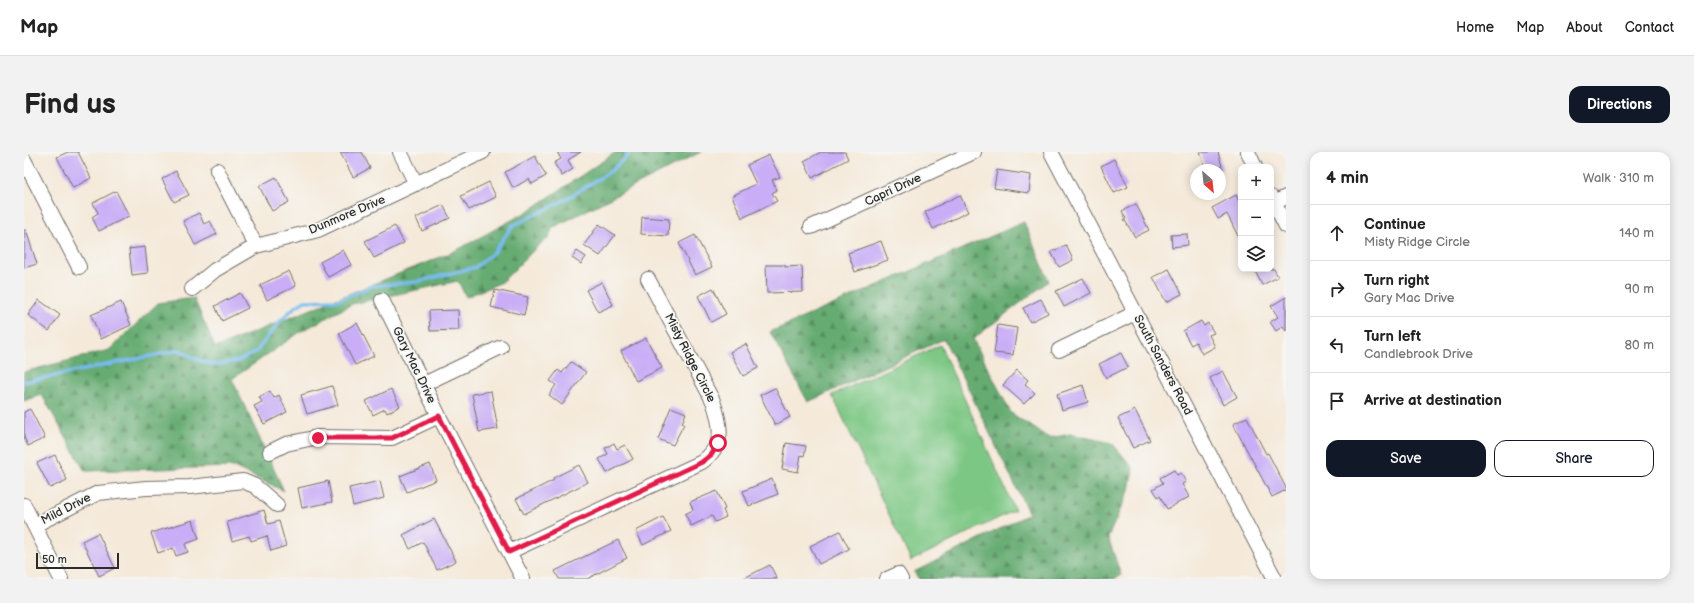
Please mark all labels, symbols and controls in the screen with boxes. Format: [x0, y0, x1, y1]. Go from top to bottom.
text: Map [20, 16, 58, 39]
text: Home [1456, 19, 1494, 36]
text: Map [1516, 19, 1544, 36]
text: About [1566, 19, 1603, 36]
text: Contact [1625, 19, 1674, 36]
button: Directions [1569, 86, 1670, 123]
text: Find us [24, 88, 116, 121]
north arrow [1190, 164, 1226, 200]
map controls [1238, 164, 1274, 272]
button: + [1238, 164, 1274, 200]
text: 4 min [1326, 168, 1369, 188]
street label: Capri Drive [862, 170, 924, 210]
text: Walk · 310 m [1583, 170, 1654, 186]
street label: Dunmore Drive [307, 192, 387, 238]
button: − [1238, 200, 1274, 236]
text: Continue [1364, 215, 1426, 234]
icon: ahead [1326, 222, 1348, 244]
text: 140 m [1619, 225, 1654, 241]
text: Misty Ridge Circle [1364, 234, 1470, 250]
button: layers [1238, 236, 1274, 272]
text: Turn right [1364, 271, 1429, 290]
icon: right [1326, 278, 1348, 300]
text: 90 m [1625, 281, 1654, 297]
text: Gary Mac Drive [1364, 290, 1455, 306]
street label: Misty Ridge Circle [661, 311, 719, 405]
street label: South Sanders Road [1130, 312, 1196, 418]
street label: Gary Mac Drive [389, 324, 439, 406]
text: Turn left [1364, 327, 1421, 346]
icon: left [1326, 334, 1348, 356]
text: 80 m [1625, 337, 1654, 353]
text: Candlebrook Drive [1364, 346, 1473, 362]
icon: arrive [1326, 390, 1348, 412]
text: Arrive at destination [1364, 391, 1502, 410]
route end [309, 429, 327, 447]
route start [709, 434, 727, 452]
button: Save [1326, 440, 1486, 477]
button: Share [1494, 440, 1654, 477]
street label: Mild Drive [38, 490, 94, 528]
scale bar [36, 551, 119, 570]
text: 50 m [42, 553, 67, 566]

